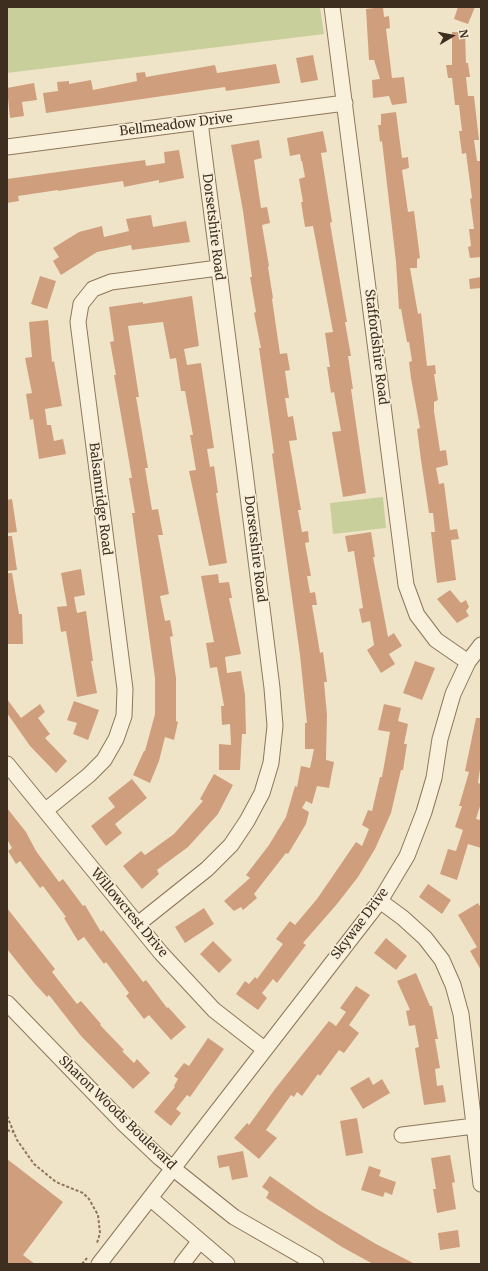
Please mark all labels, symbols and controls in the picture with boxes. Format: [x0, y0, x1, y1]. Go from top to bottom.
north arrow [432, 16, 472, 56]
text: N [456, 28, 471, 39]
street label: Bellmeadow Drive [119, 110, 233, 140]
street label: Dorsetshire Road [199, 173, 227, 281]
street label: Staffordshire Road [361, 288, 391, 406]
street label: Balsamridge Road [85, 442, 115, 556]
street label: Dorsetshire Road [241, 495, 269, 603]
street label: Willowcrest Drive [87, 866, 171, 960]
street label: Skywae Drive [328, 885, 392, 963]
street label: Sharon Woods Boulevard [55, 1053, 179, 1173]

